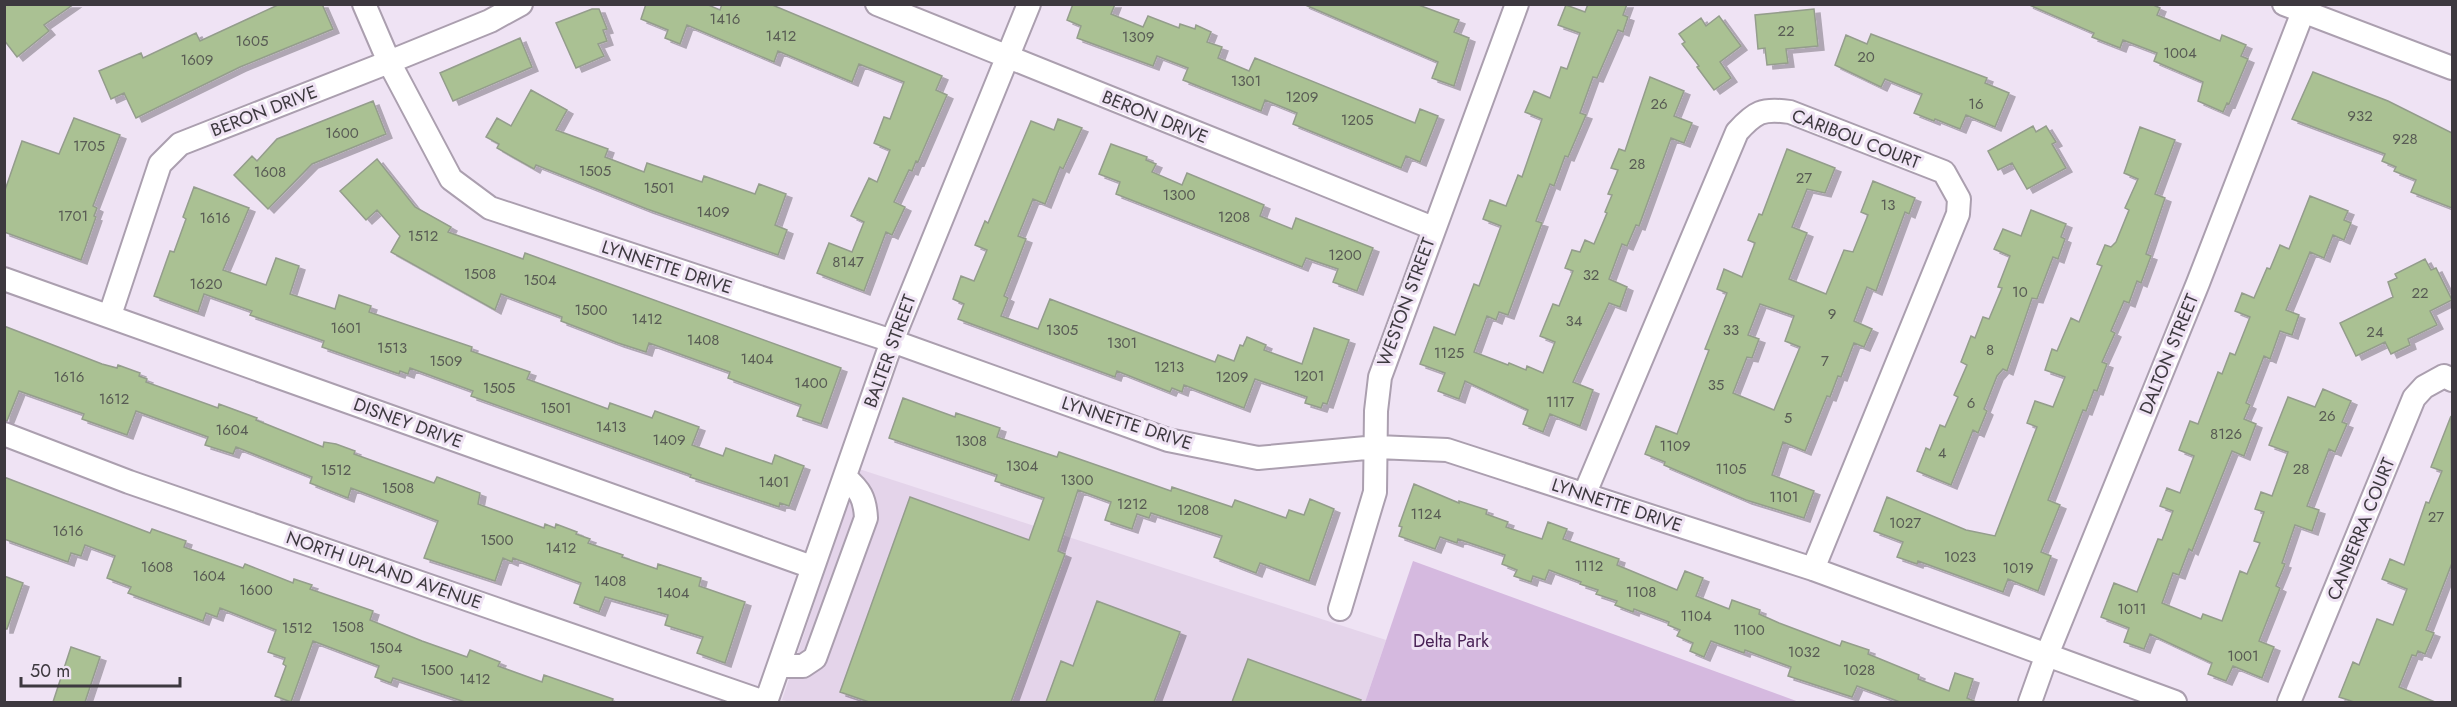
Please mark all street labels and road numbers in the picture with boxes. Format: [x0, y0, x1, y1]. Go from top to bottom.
street label: BERON DRIVE [207, 79, 321, 143]
street label: BERON DRIVE [1098, 84, 1212, 150]
street label: CARIBOU COURT [1788, 103, 1925, 176]
street label: WESTON STREET [1371, 233, 1442, 370]
street label: LYNNETTE DRIVE [598, 234, 736, 300]
street label: DALTON STREET [2133, 289, 2205, 418]
street label: BALTER STREET [857, 290, 923, 411]
street label: LYNNETTE DRIVE [1058, 390, 1196, 456]
street label: DISNEY DRIVE [350, 391, 466, 455]
street label: CANBERRA COURT [2321, 453, 2402, 604]
street label: LYNNETTE DRIVE [1548, 472, 1686, 538]
street label: NORTH UPLAND AVENUE [283, 524, 485, 616]

